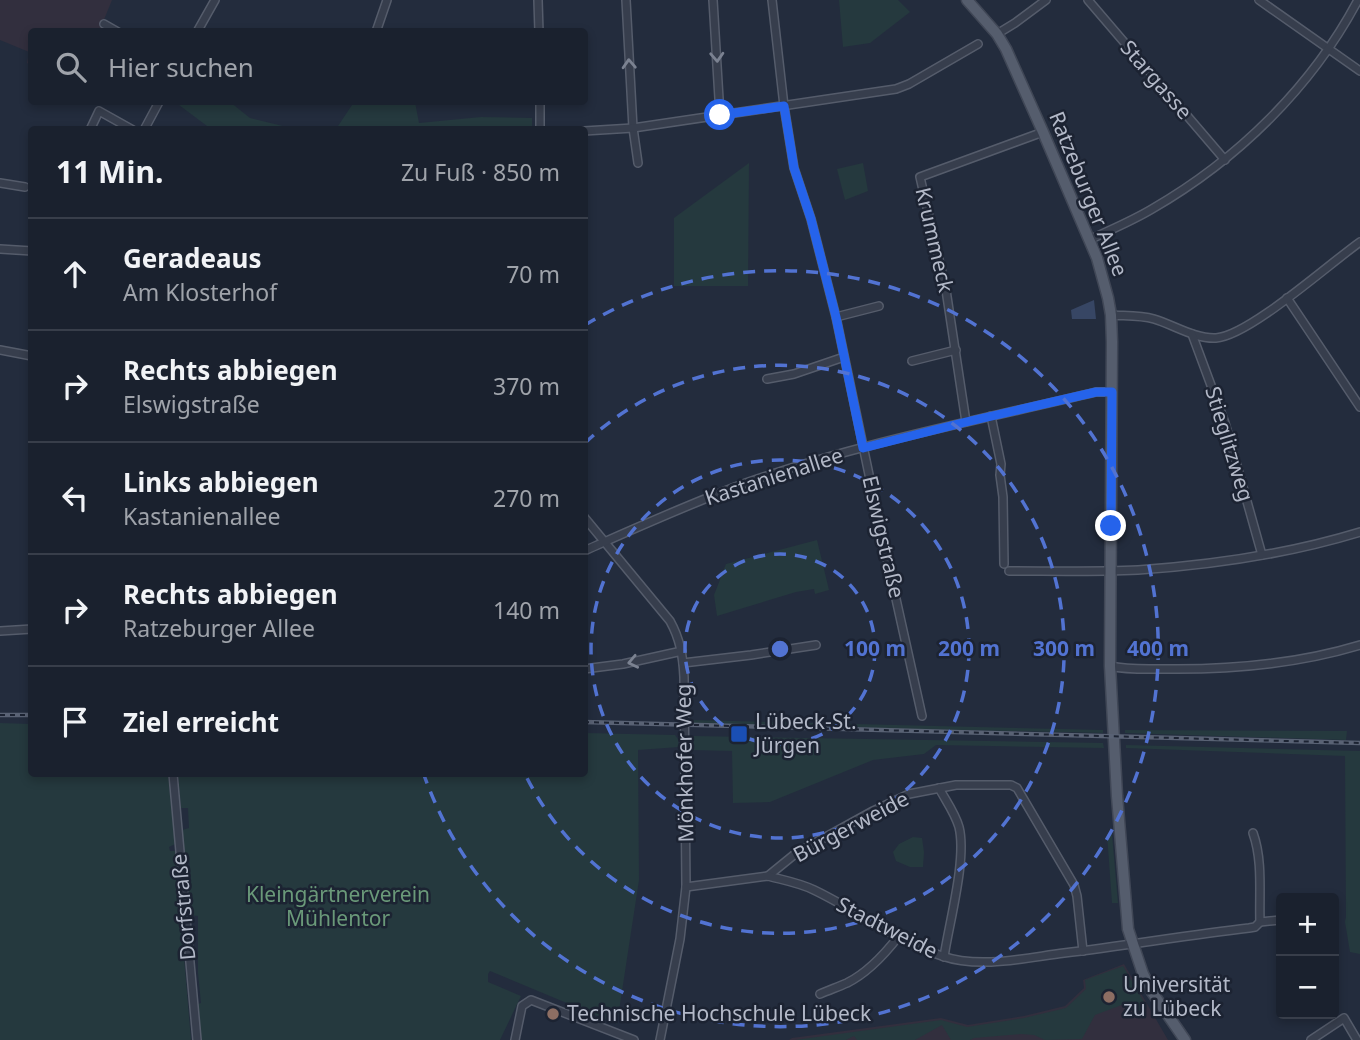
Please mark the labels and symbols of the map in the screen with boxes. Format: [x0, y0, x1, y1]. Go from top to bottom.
street label: Stargasse [1115, 34, 1199, 125]
one-way arrow [709, 52, 724, 63]
one-way arrow [622, 58, 637, 69]
route start [704, 99, 735, 130]
street label: Ratzeburger Allee [1043, 107, 1135, 280]
street label: Krummeck [909, 184, 961, 296]
street label: Stieglitzweg [1199, 383, 1261, 505]
street label: Kastanienallee [701, 441, 846, 512]
street label: Elswigstraße [856, 473, 912, 601]
route end [1095, 510, 1126, 541]
text: 100 m [844, 634, 906, 662]
text: 200 m [938, 634, 1000, 662]
text: 300 m [1033, 634, 1095, 662]
text: 400 m [1127, 634, 1189, 662]
centre of rings [768, 637, 792, 661]
one-way arrow [627, 653, 639, 668]
street label: Mönkhofer Weg [669, 683, 699, 843]
place label: Lübeck-St. Jürgen [753, 707, 857, 759]
marker: Lübeck-St. Jürgen [729, 724, 749, 744]
street label: Bürgerweide [788, 784, 913, 868]
street label: Dorfstraße [164, 853, 202, 961]
park label: Kleingärtnerverein Mühlentor [246, 880, 430, 932]
street label: Stadtweide [832, 890, 943, 965]
place label: Universität zu Lübeck [1123, 970, 1231, 1022]
marker: Universität zu Lübeck [1101, 989, 1117, 1005]
place label: Technische Hochschule Lübeck [567, 999, 872, 1027]
marker: Technische Hochschule Lübeck [545, 1006, 561, 1022]

